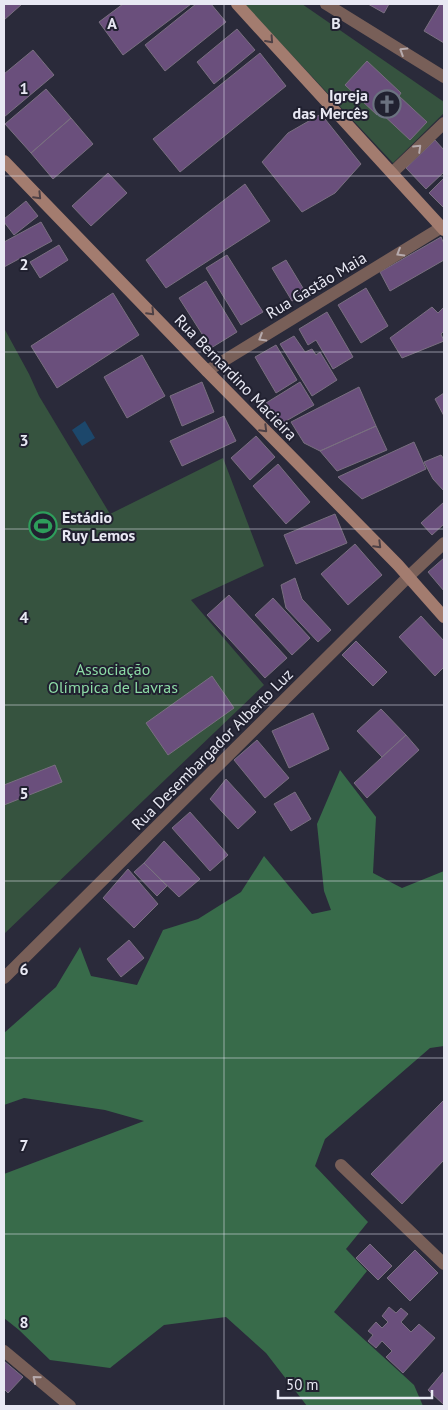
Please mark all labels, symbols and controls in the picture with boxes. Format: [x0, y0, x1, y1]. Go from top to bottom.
text: A [107, 13, 117, 33]
text: B [331, 13, 341, 33]
one-way arrow [264, 34, 273, 43]
one-way arrow [399, 48, 408, 58]
text: 1 [19, 78, 29, 98]
place label: Igreja das Mercês [293, 85, 368, 123]
church icon: Igreja das Mercês [372, 89, 402, 119]
one-way arrow [413, 145, 422, 154]
one-way arrow [32, 190, 41, 199]
one-way arrow [397, 246, 406, 256]
street label: Rua Gastão Maia [262, 247, 370, 323]
text: 2 [19, 254, 29, 274]
one-way arrow [145, 307, 154, 316]
street label: Rua Bernardino Macieira [171, 310, 301, 444]
one-way arrow [258, 331, 267, 341]
one-way arrow [258, 423, 267, 432]
text: 3 [19, 430, 29, 450]
place label: Estádio Ruy Lemos [62, 507, 136, 545]
sports icon: Estádio Ruy Lemos [28, 511, 58, 541]
one-way arrow [372, 539, 381, 548]
text: 4 [19, 607, 29, 627]
park label: Associação Olímpica de Lavras [48, 659, 178, 697]
street label: Rua Desembargador Alberto Luz [127, 664, 297, 834]
text: 5 [19, 783, 29, 803]
text: 6 [19, 959, 29, 979]
text: 7 [19, 1135, 29, 1155]
text: 8 [19, 1312, 29, 1332]
scale bar [278, 1368, 432, 1400]
text: 50 m [286, 1375, 319, 1394]
one-way arrow [33, 1376, 42, 1385]

